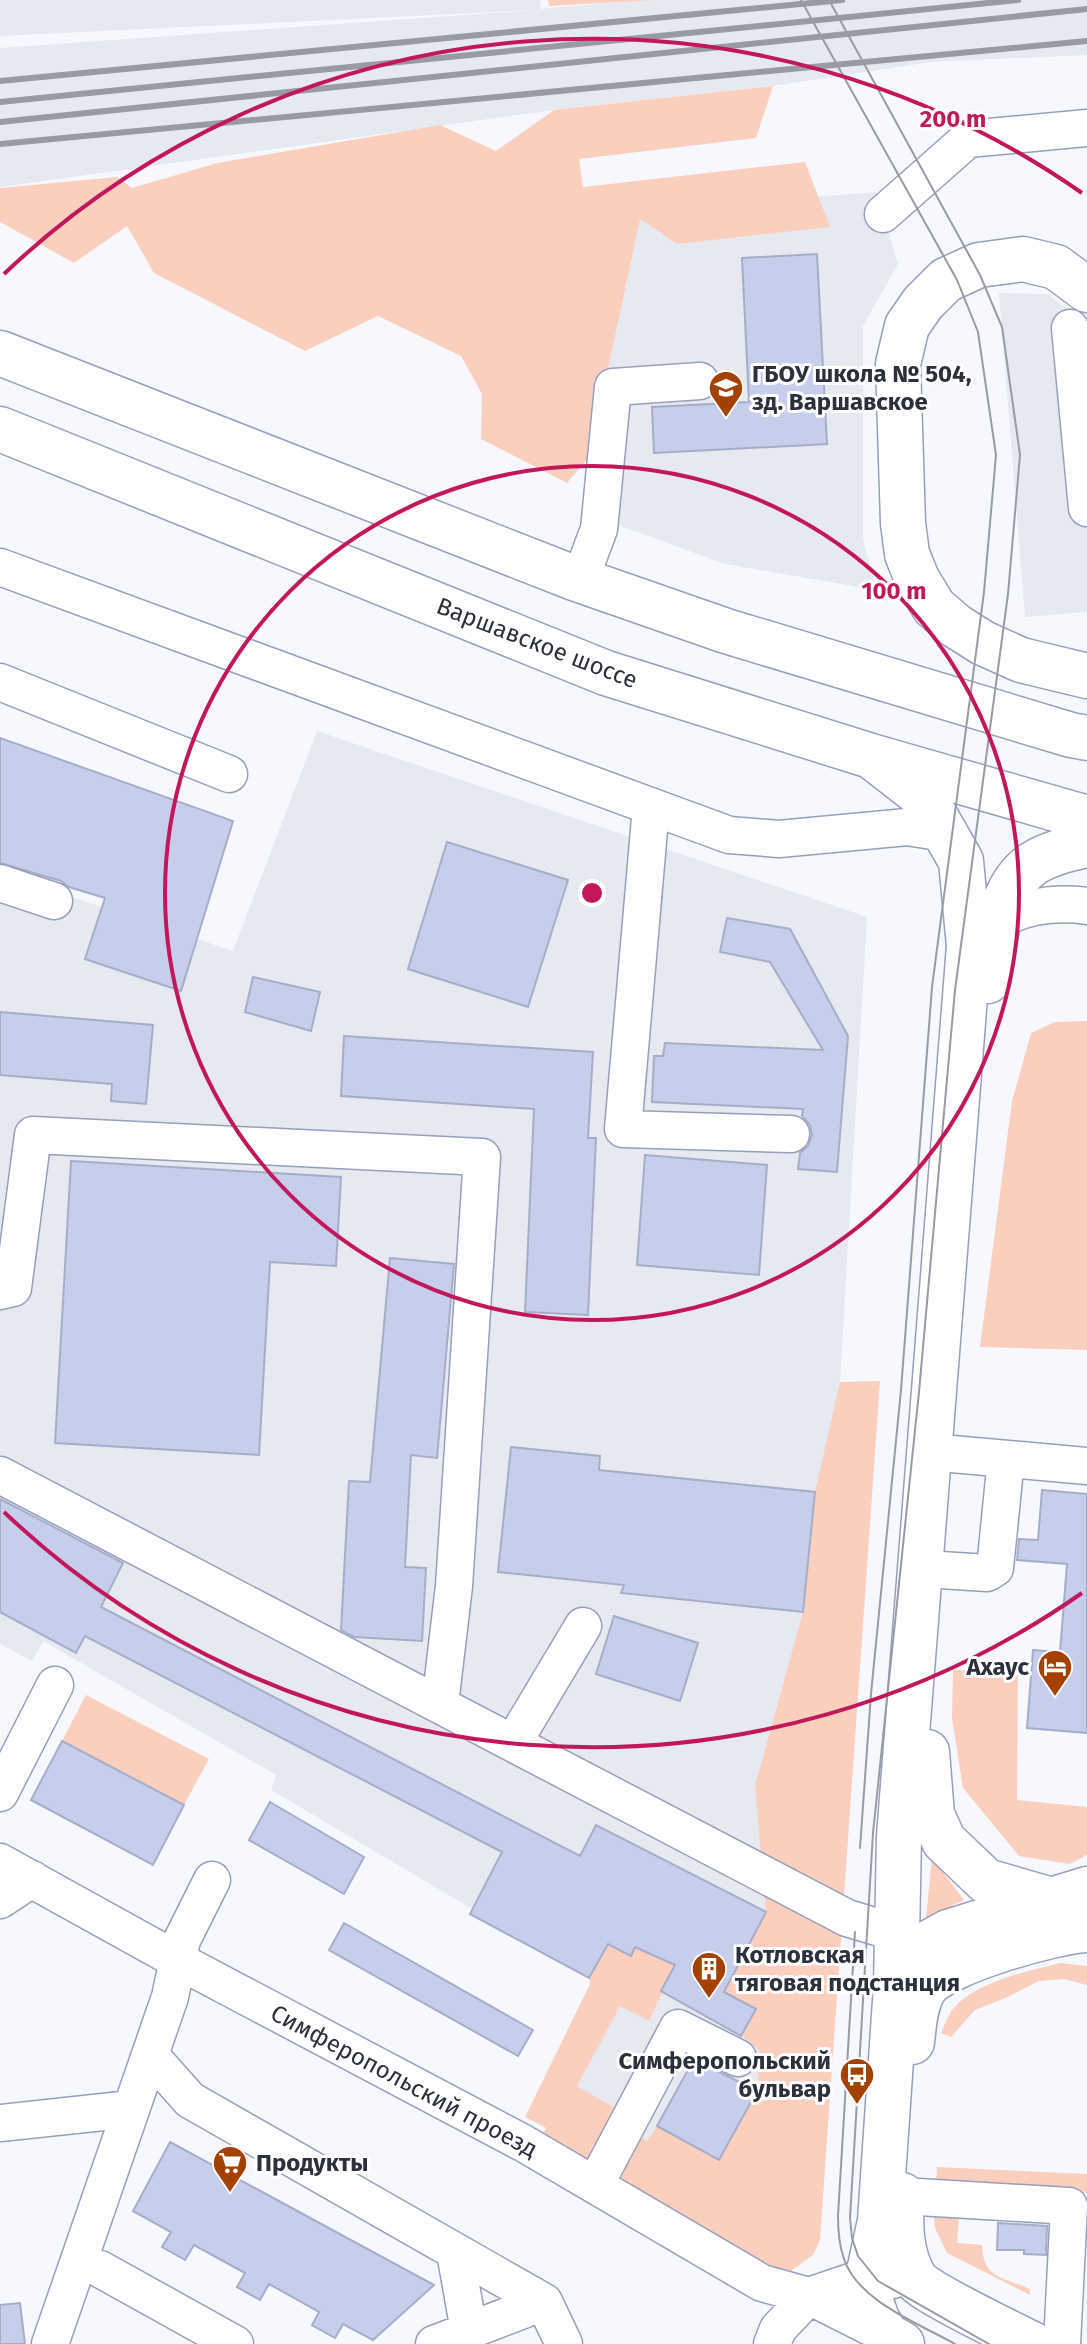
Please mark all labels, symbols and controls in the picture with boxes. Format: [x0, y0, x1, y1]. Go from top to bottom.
text: 200 m [920, 105, 986, 133]
place label: ГБОУ школа № 504, зд. Варшавское [752, 360, 972, 416]
school or university icon: ГБОУ школа № 504, зд. Варшавское [707, 369, 745, 419]
text: 100 m [861, 577, 927, 605]
street label: Варшавское шоссе [433, 592, 641, 694]
centre of rings [578, 879, 606, 907]
hotel icon: Ахаус [1036, 1648, 1074, 1698]
place label: Ахаус [965, 1653, 1029, 1681]
place label: Котловская тяговая подстанция [735, 1941, 960, 1997]
building icon: Котловская тяговая подстанция [690, 1950, 728, 2000]
street label: Симферопольский проезд [266, 1999, 542, 2163]
place label: Симферопольский бульвар [618, 2047, 831, 2103]
bus stop icon: Симферопольский бульвар [838, 2056, 876, 2106]
supermarket icon: Продукты [211, 2144, 249, 2194]
place label: Продукты [256, 2149, 369, 2177]

